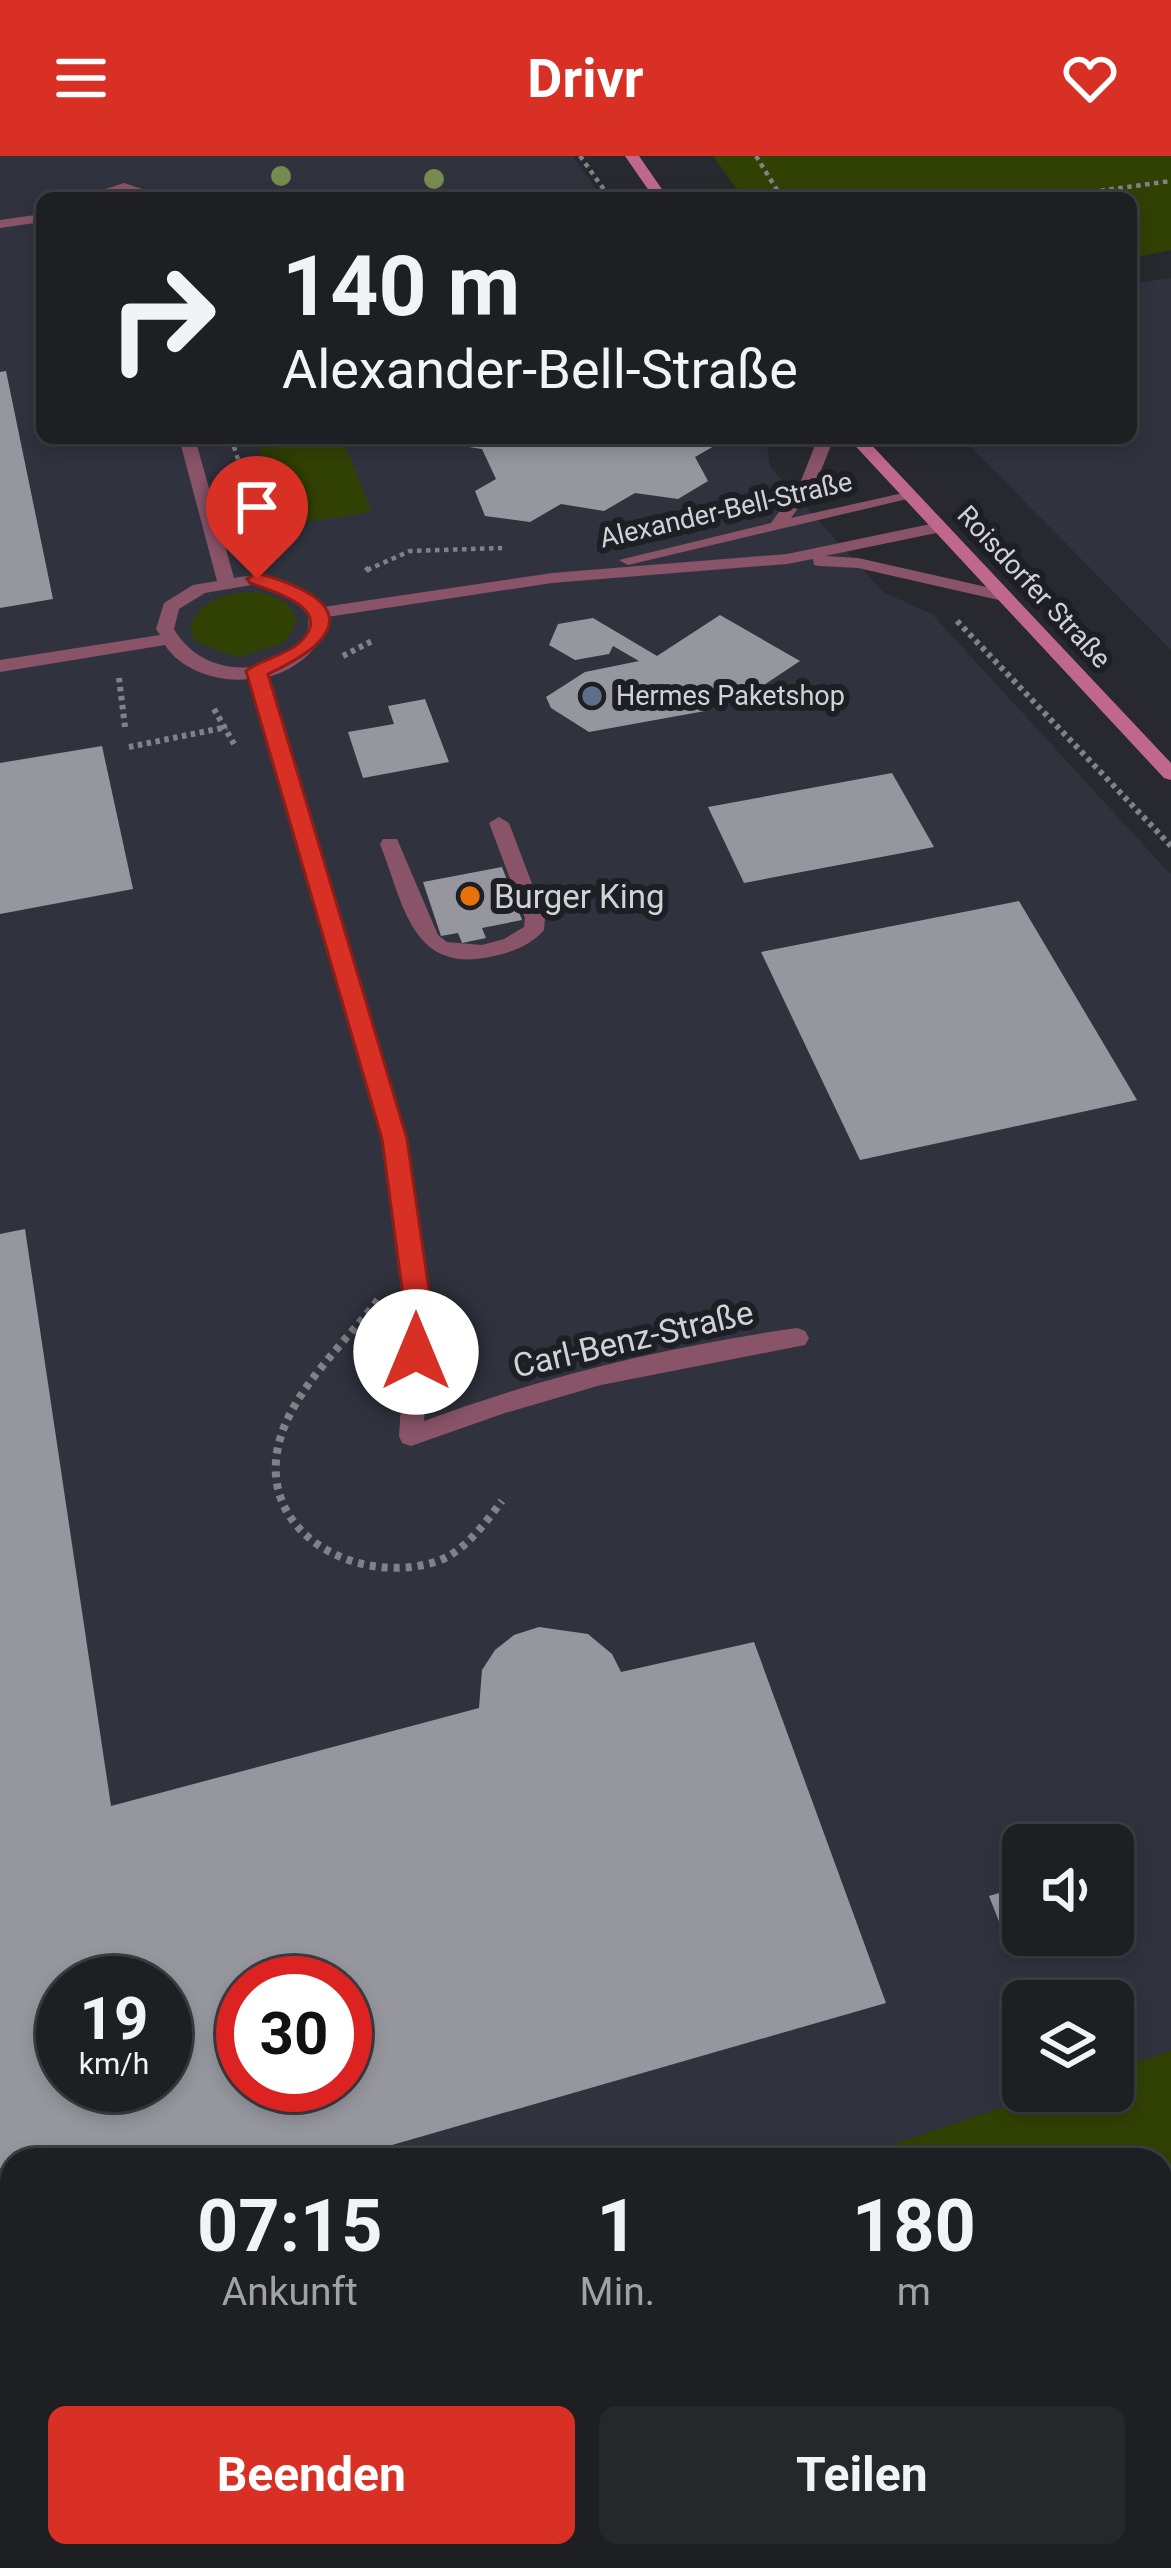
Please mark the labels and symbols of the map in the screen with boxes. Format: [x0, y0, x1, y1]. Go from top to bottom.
pin [206, 456, 308, 579]
street label: Alexander-Bell-Straße [597, 465, 855, 555]
street label: Roisdorfer Straße [951, 499, 1117, 675]
place label: Hermes Paketshop [616, 680, 845, 712]
marker: Hermes Paketshop [579, 683, 605, 709]
place label: Burger King [494, 877, 665, 916]
marker: Burger King [457, 883, 483, 909]
position arrow [353, 1289, 479, 1415]
street label: Carl-Benz-Straße [509, 1292, 757, 1386]
speed limit sign: 30 [216, 1956, 372, 2112]

